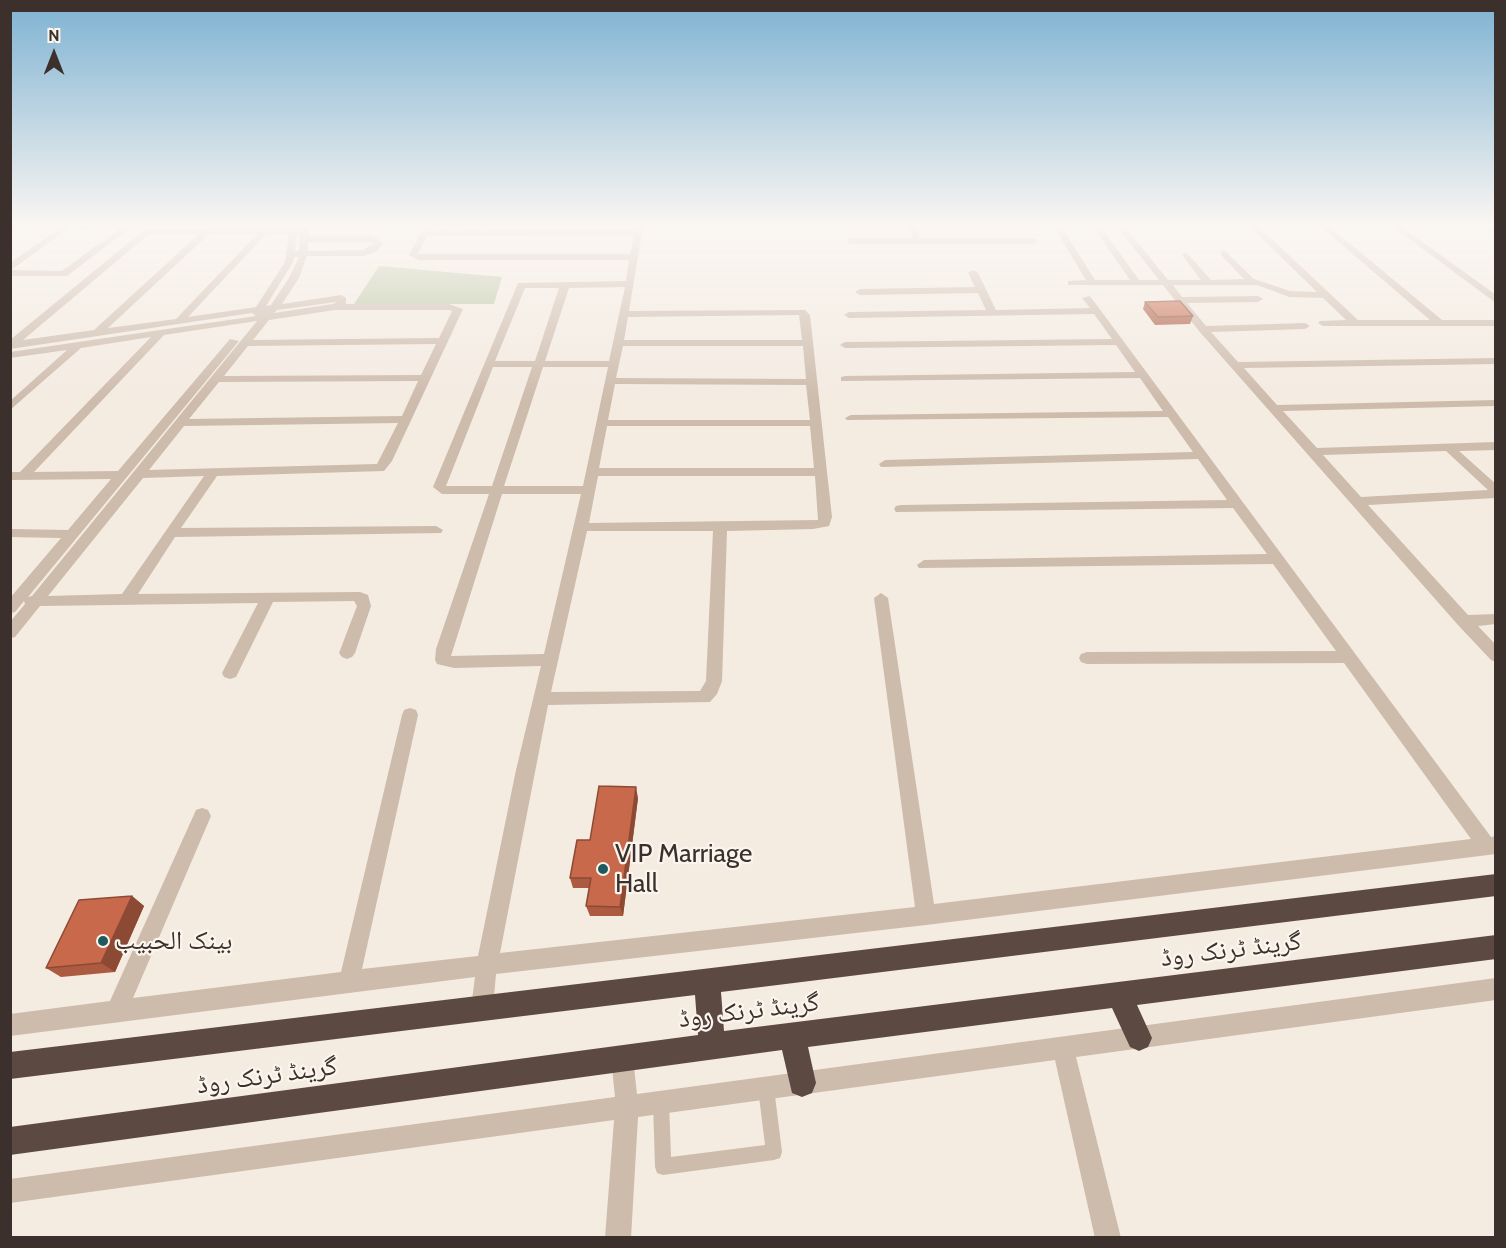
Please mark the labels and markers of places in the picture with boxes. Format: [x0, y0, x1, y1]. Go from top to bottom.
place label: VIP Marriage Hall [615, 838, 752, 900]
marker: VIP Marriage Hall [596, 862, 610, 876]
place label: بينک الحبيب [115, 925, 232, 957]
marker: بينک الحبيب [96, 934, 110, 948]

